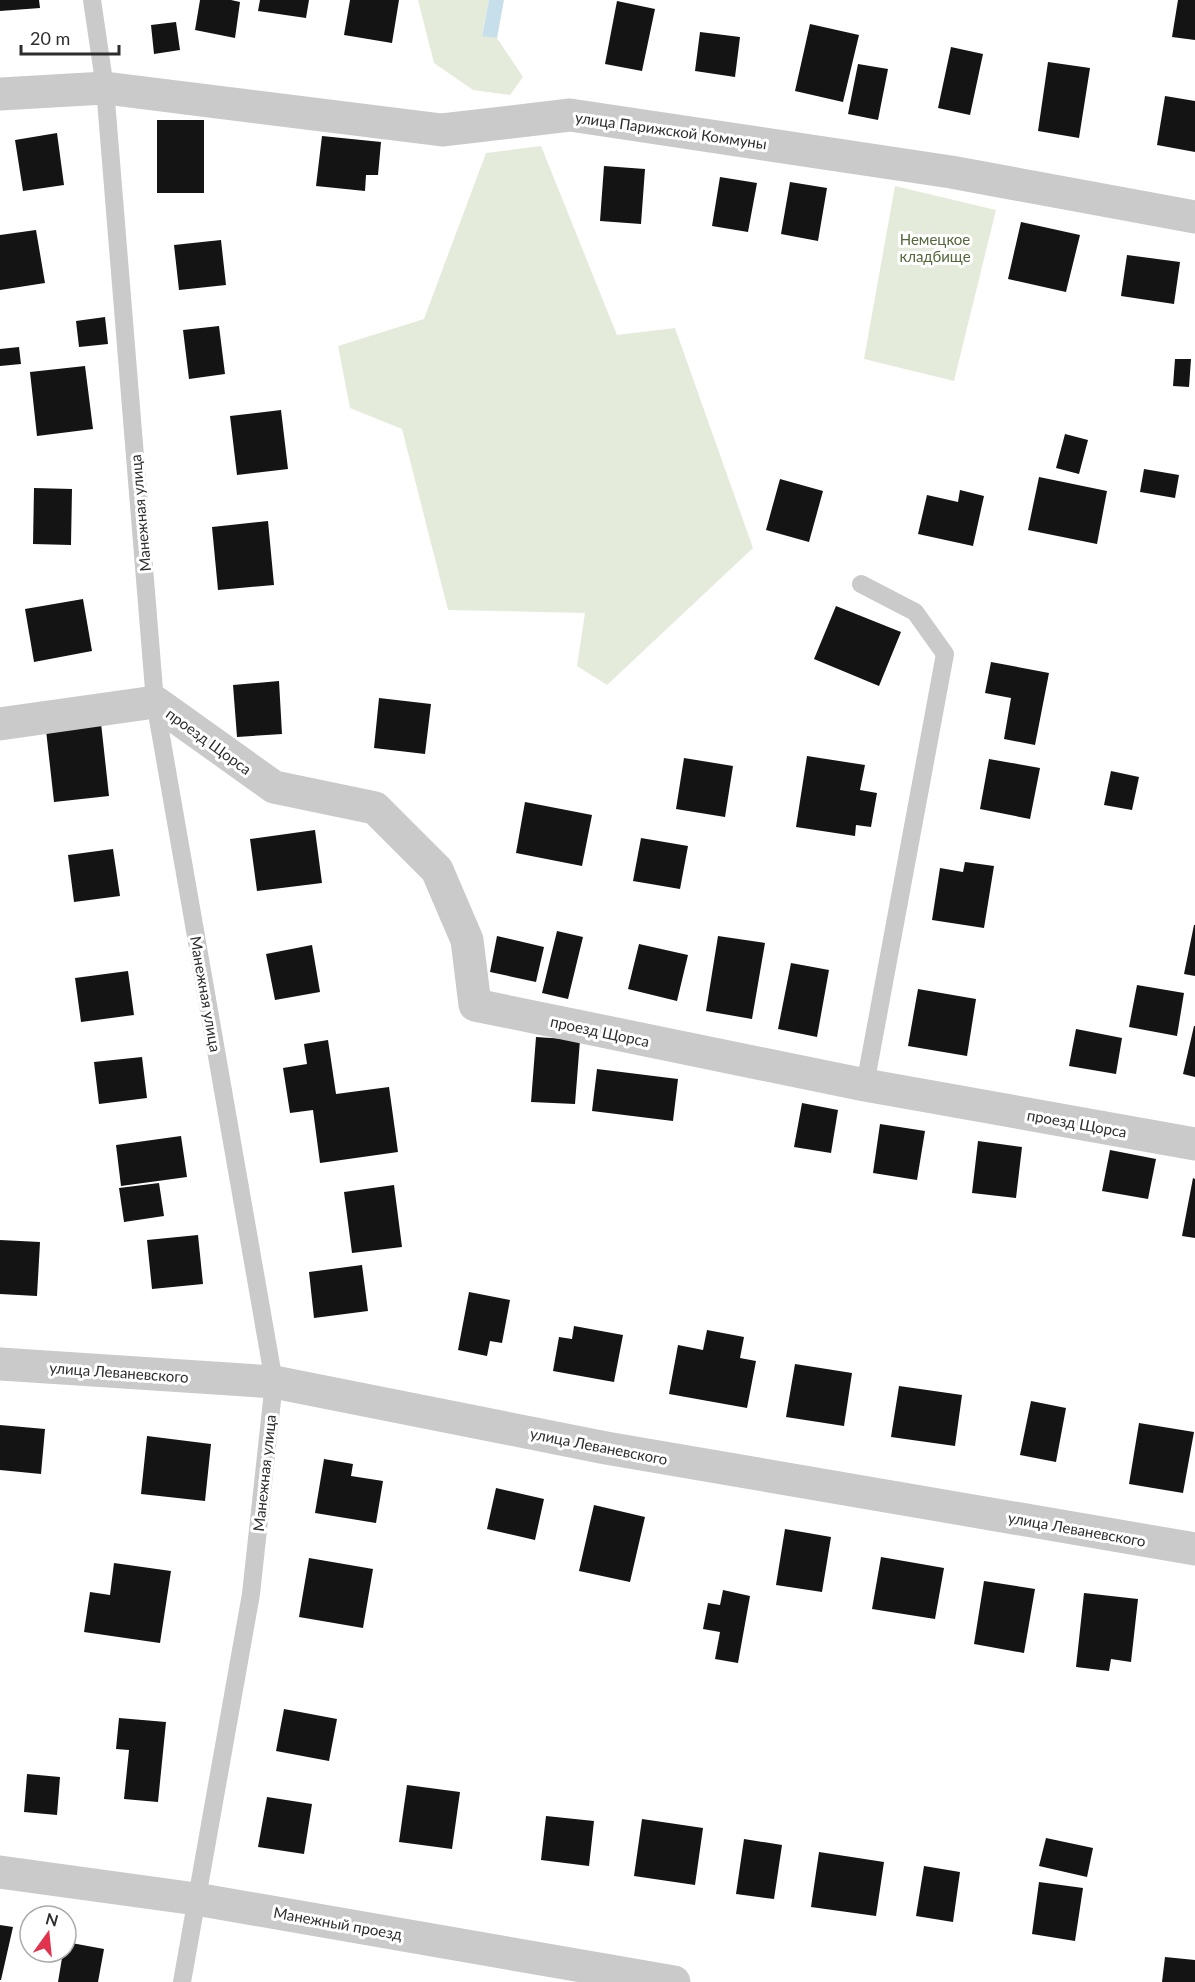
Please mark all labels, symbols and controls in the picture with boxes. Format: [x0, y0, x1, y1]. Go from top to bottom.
scale bar [21, 18, 118, 56]
text: 20 m [30, 27, 70, 49]
street label: улица Парижской Коммуны [574, 108, 768, 152]
park label: Немецкое кладбище [899, 230, 971, 265]
street label: Манежная улица [126, 454, 154, 572]
street label: проезд Щорса [163, 704, 255, 778]
street label: Манежная улица [187, 935, 225, 1053]
street label: проезд Щорса [549, 1012, 651, 1050]
street label: проезд Щорса [1026, 1105, 1128, 1141]
street label: улица Леваневского [49, 1358, 189, 1386]
street label: Манежная улица [249, 1414, 279, 1532]
street label: улица Леваневского [529, 1424, 669, 1468]
street label: улица Леваневского [1007, 1508, 1147, 1550]
street label: Манежный проезд [272, 1903, 404, 1943]
north arrow [18, 1904, 78, 1964]
text: N [44, 1908, 60, 1930]

